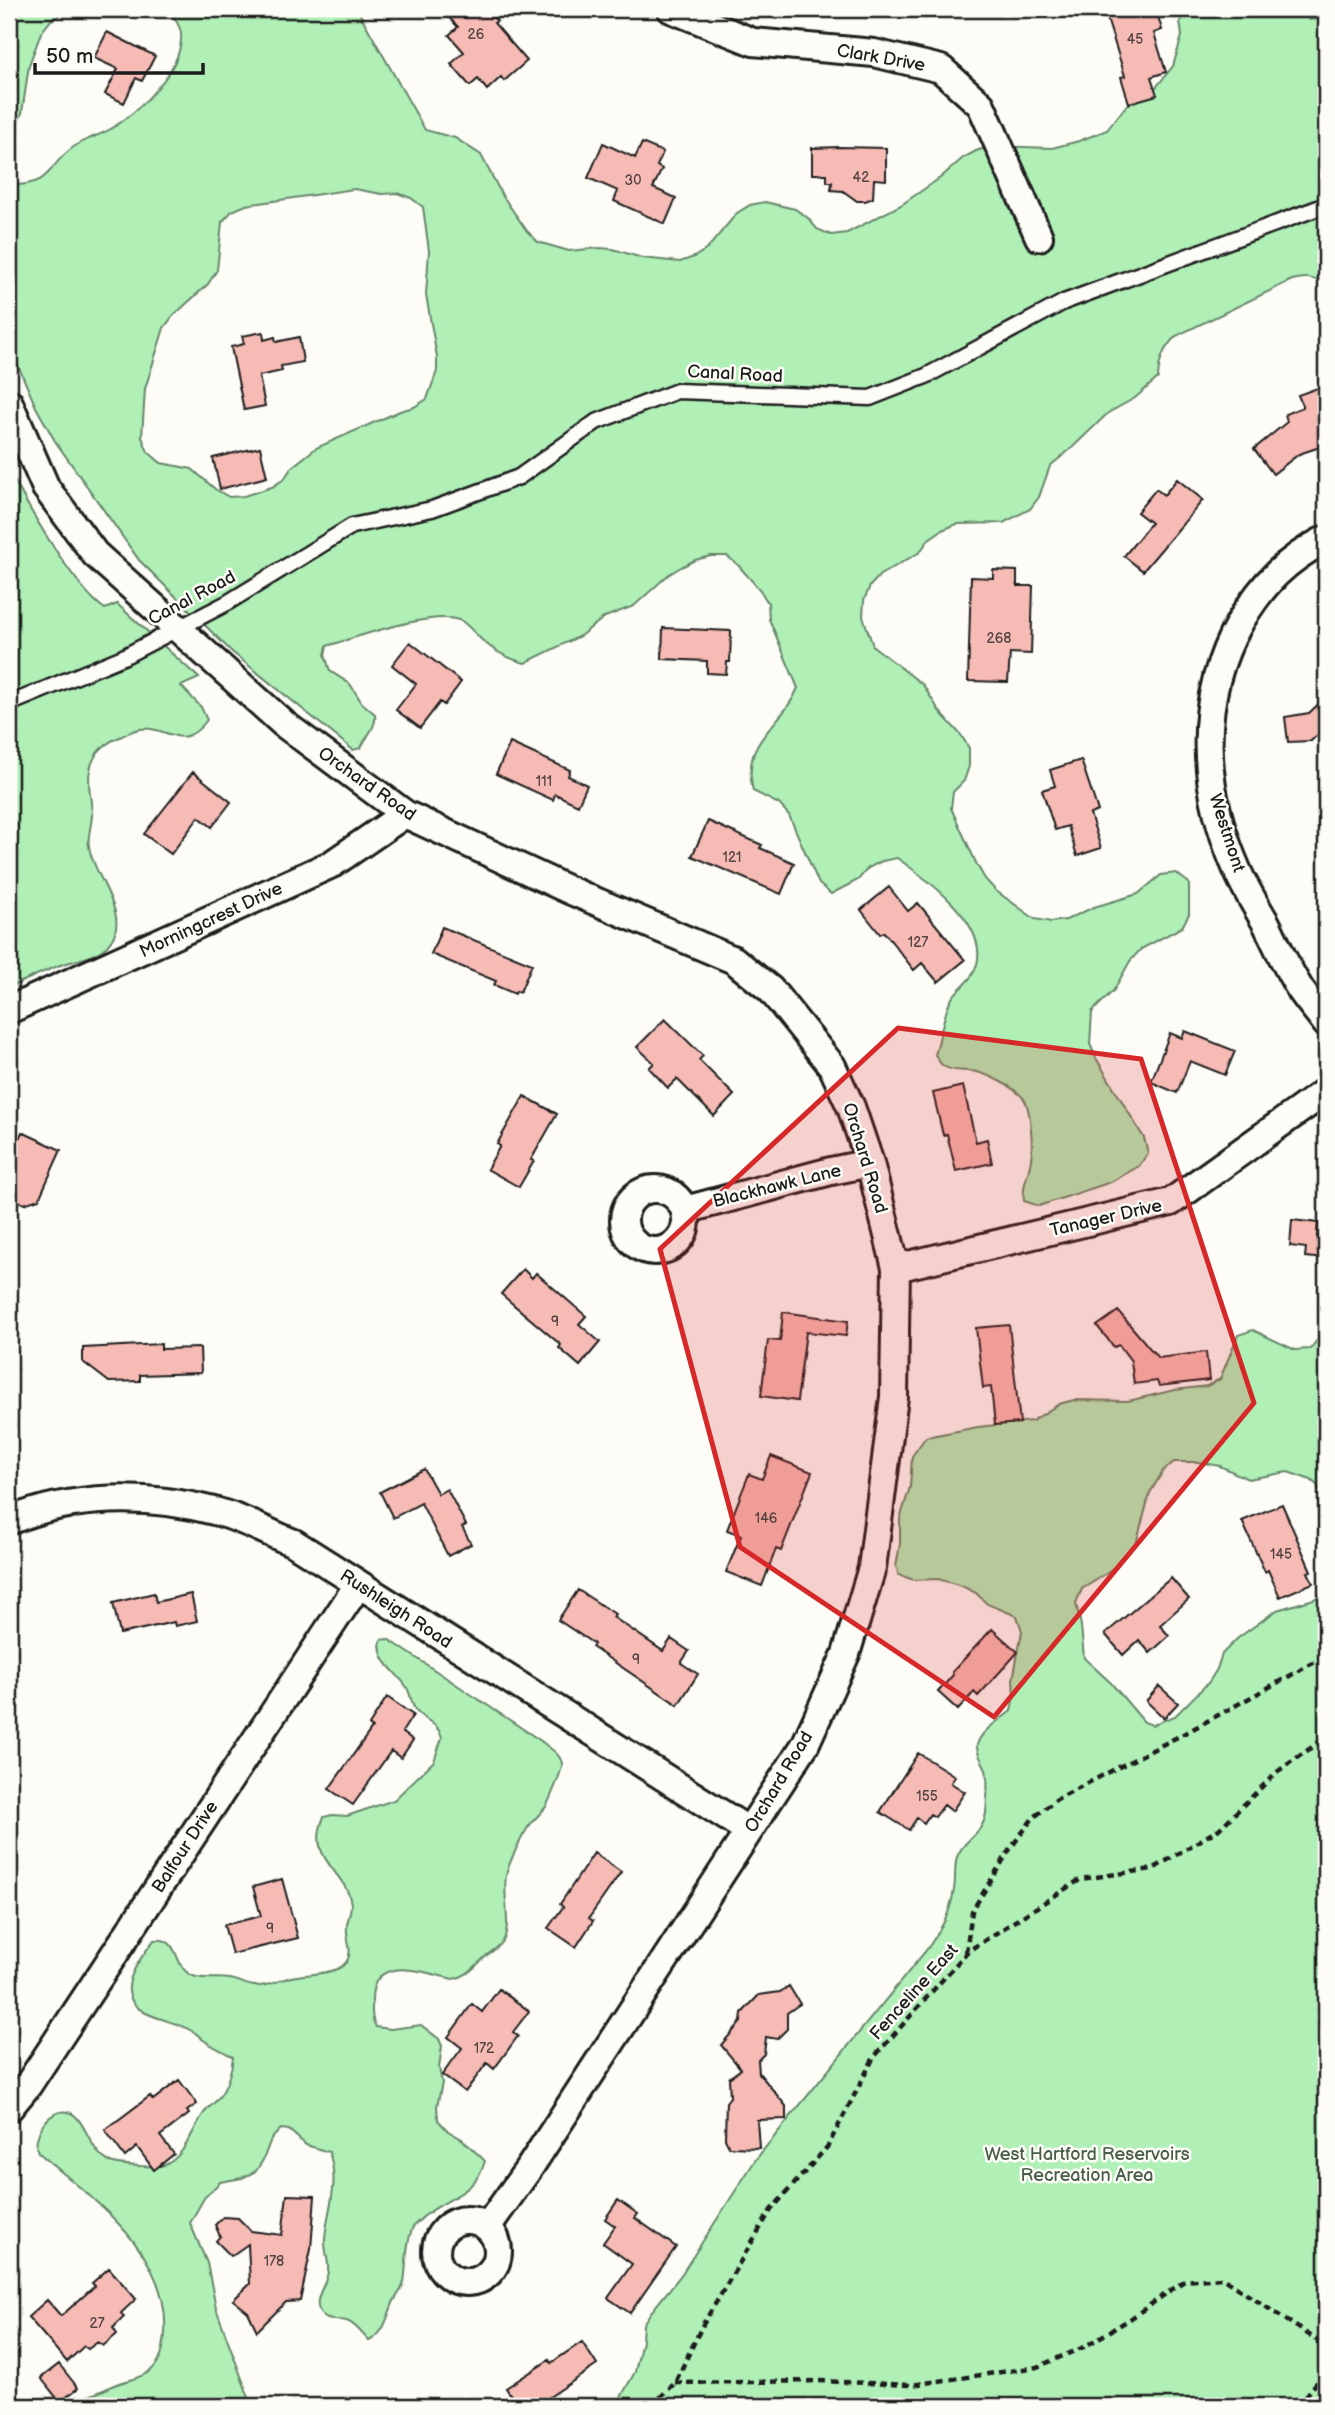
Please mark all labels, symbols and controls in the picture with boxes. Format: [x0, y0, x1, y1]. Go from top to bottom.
house number: 26 [468, 26, 485, 43]
house number: 45 [1127, 31, 1143, 48]
scale bar [35, 32, 203, 76]
street label: Clark Drive [835, 40, 927, 76]
text: 50 m [46, 44, 93, 69]
house number: 42 [853, 169, 870, 186]
house number: 30 [625, 172, 641, 189]
street label: Canal Road [687, 361, 783, 387]
street label: Canal Road [145, 566, 239, 630]
house number: 268 [987, 630, 1011, 647]
street label: Orchard Road [314, 743, 420, 825]
house number: 111 [536, 773, 552, 790]
street label: Westmont [1204, 791, 1250, 875]
house number: 121 [723, 849, 741, 866]
street label: Morningcrest Drive [136, 878, 286, 962]
house number: 127 [908, 934, 928, 951]
street label: Orchard Road [838, 1100, 892, 1216]
street label: Blackhawk Lane [711, 1160, 844, 1212]
street label: Tanager Drive [1048, 1195, 1164, 1241]
house number: 9 [551, 1313, 559, 1330]
house number: 146 [755, 1510, 778, 1527]
house number: 145 [1270, 1546, 1292, 1563]
street label: Rushleigh Road [336, 1565, 456, 1653]
house number: 9 [632, 1651, 640, 1668]
street label: Orchard Road [741, 1728, 817, 1836]
house number: 155 [916, 1788, 938, 1805]
street label: Balfour Drive [148, 1797, 223, 1897]
house number: 9 [266, 1920, 274, 1937]
street label: Fenceline East [865, 1939, 963, 2044]
house number: 172 [474, 2040, 495, 2057]
park label: West Hartford Reservoirs Recreation Area [984, 2144, 1190, 2186]
house number: 178 [264, 2253, 284, 2270]
house number: 27 [89, 2315, 105, 2332]

